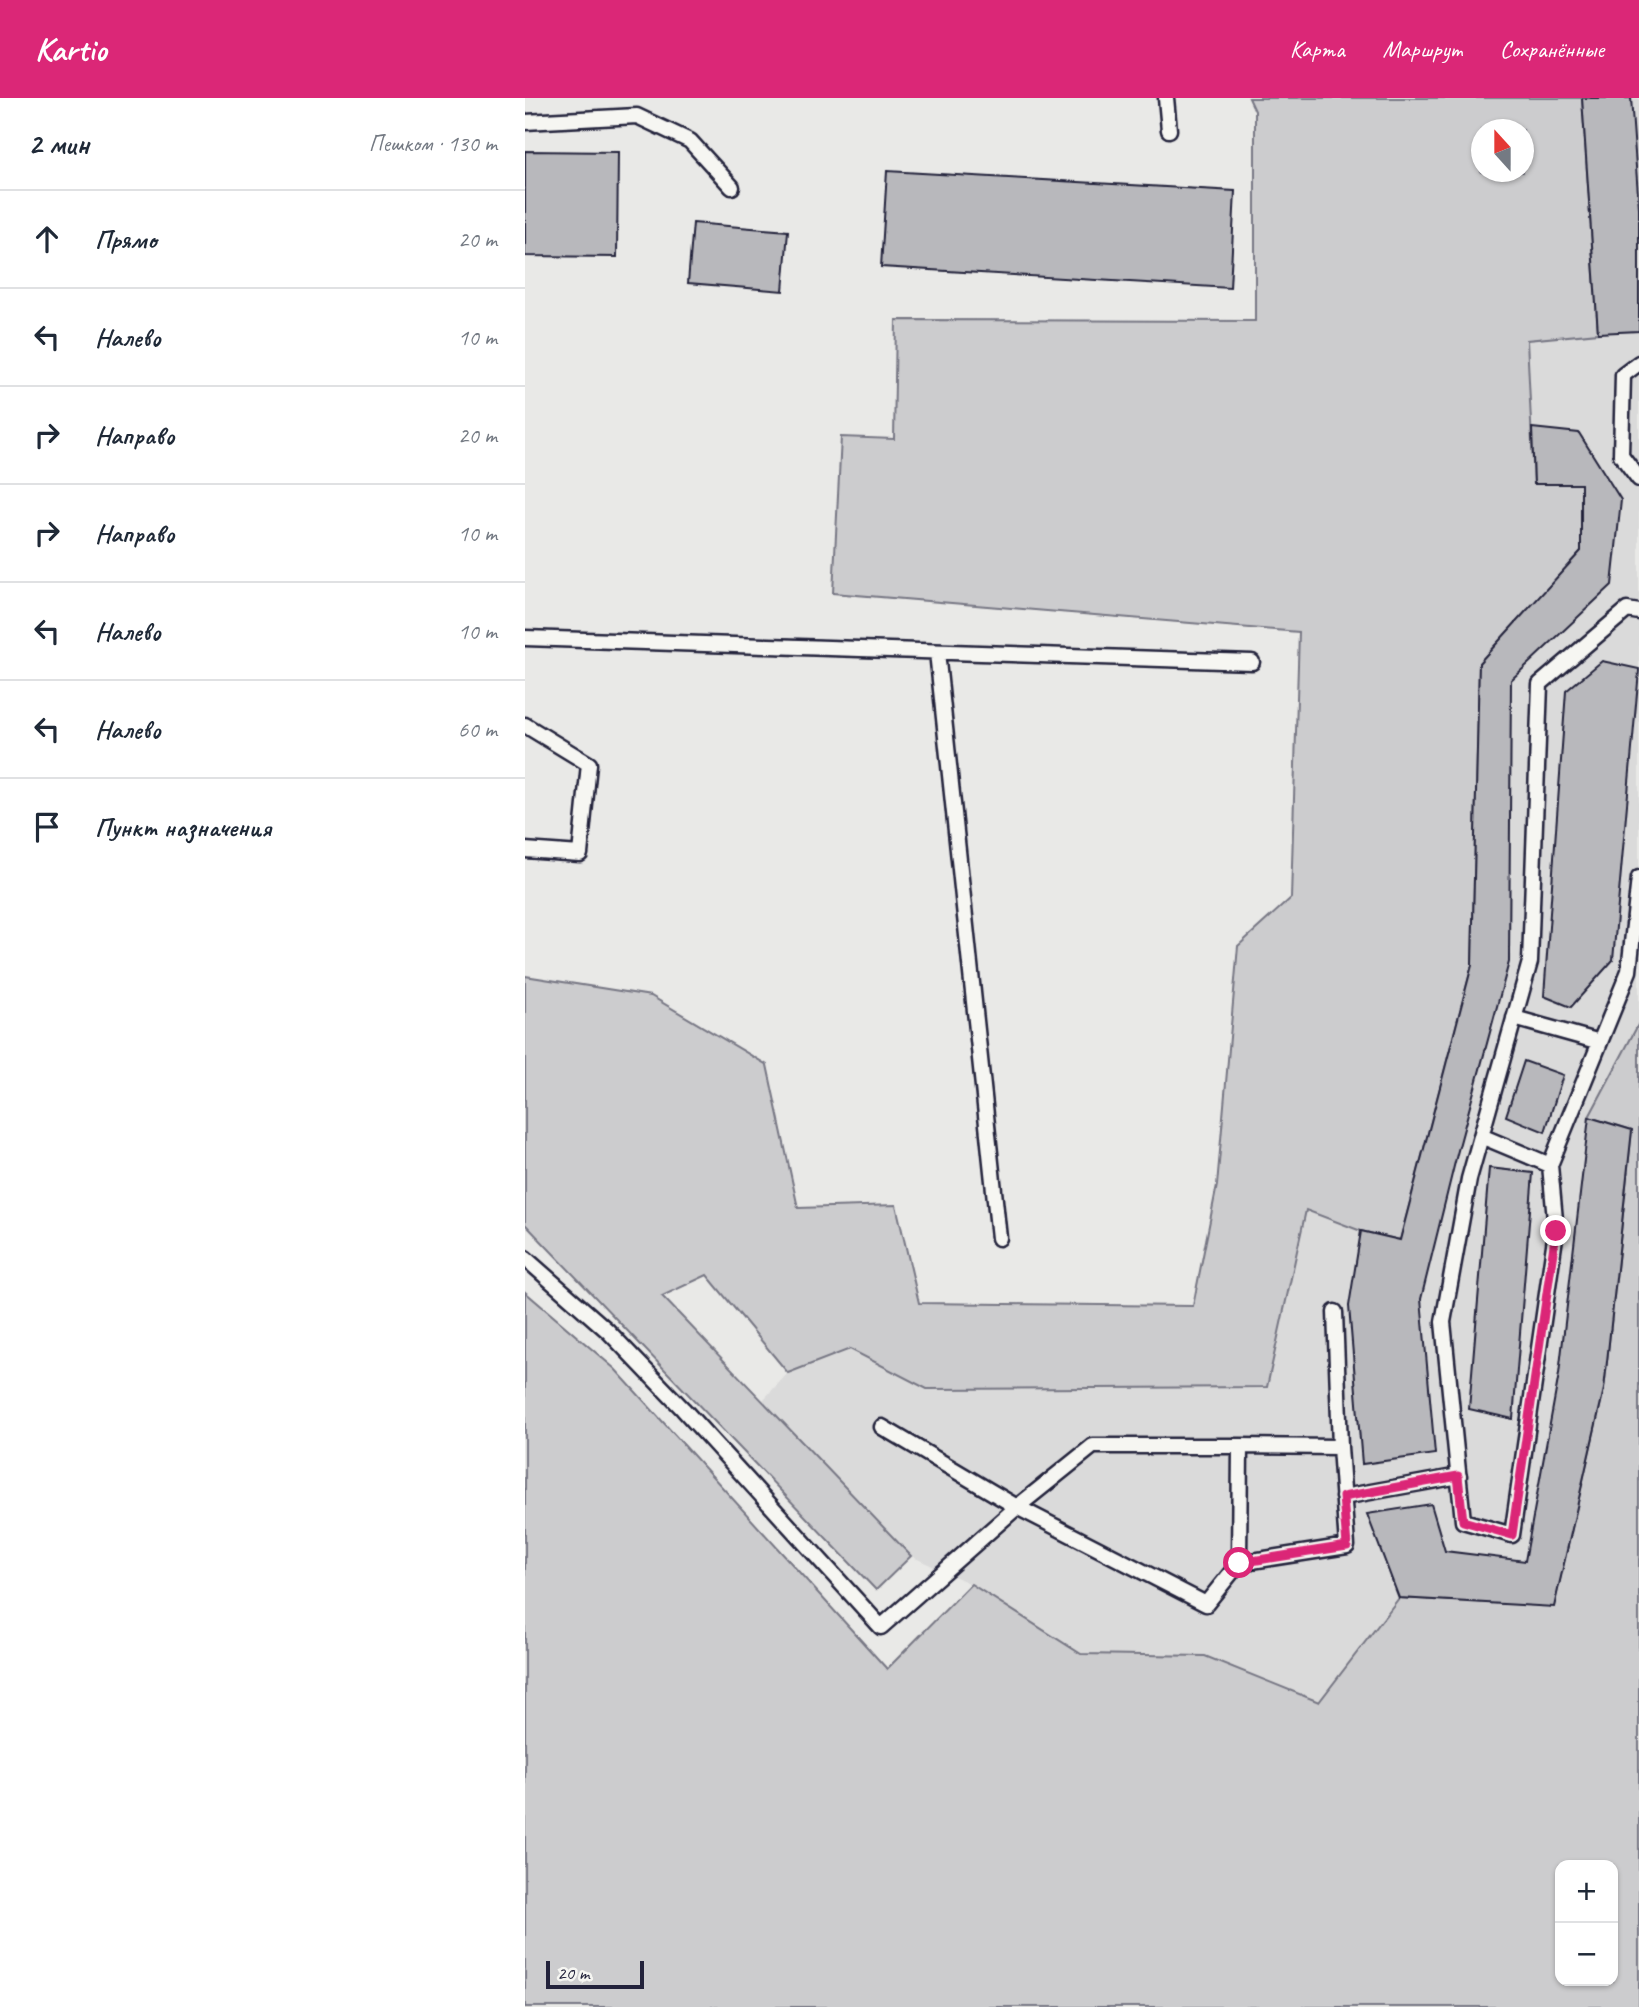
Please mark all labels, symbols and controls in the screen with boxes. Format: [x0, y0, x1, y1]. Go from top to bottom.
text: Kartio [35, 28, 106, 70]
text: Карта [1290, 34, 1345, 64]
text: Маршрут [1383, 34, 1462, 64]
text: Сохранённые [1500, 34, 1604, 64]
north arrow [1471, 119, 1534, 182]
text: 2 мин [28, 125, 89, 163]
text: Пешком · 130 m [369, 129, 497, 158]
icon: ahead [28, 220, 66, 258]
text: Прямо [95, 223, 157, 256]
text: 20 m [458, 225, 497, 254]
icon: left [28, 318, 66, 356]
text: Налево [95, 321, 161, 354]
text: 10 m [458, 323, 497, 352]
icon: right [28, 416, 66, 454]
text: Направо [95, 419, 174, 452]
text: 20 m [458, 421, 497, 450]
icon: right [28, 514, 66, 552]
text: Направо [95, 517, 174, 550]
text: 10 m [458, 519, 497, 548]
icon: left [28, 612, 66, 650]
text: Налево [95, 615, 161, 648]
text: 10 m [458, 617, 497, 646]
icon: left [28, 710, 66, 748]
text: Налево [95, 713, 161, 746]
text: 60 m [458, 715, 497, 744]
icon: arrive [28, 808, 66, 846]
text: Пункт назначения [95, 811, 271, 844]
route end [1540, 1215, 1571, 1246]
route start [1223, 1547, 1254, 1578]
map controls [1555, 1860, 1618, 1986]
button: + [1555, 1860, 1618, 1923]
button: − [1555, 1923, 1618, 1986]
scale bar [546, 1958, 644, 1990]
text: 20 m [557, 1961, 589, 1985]

